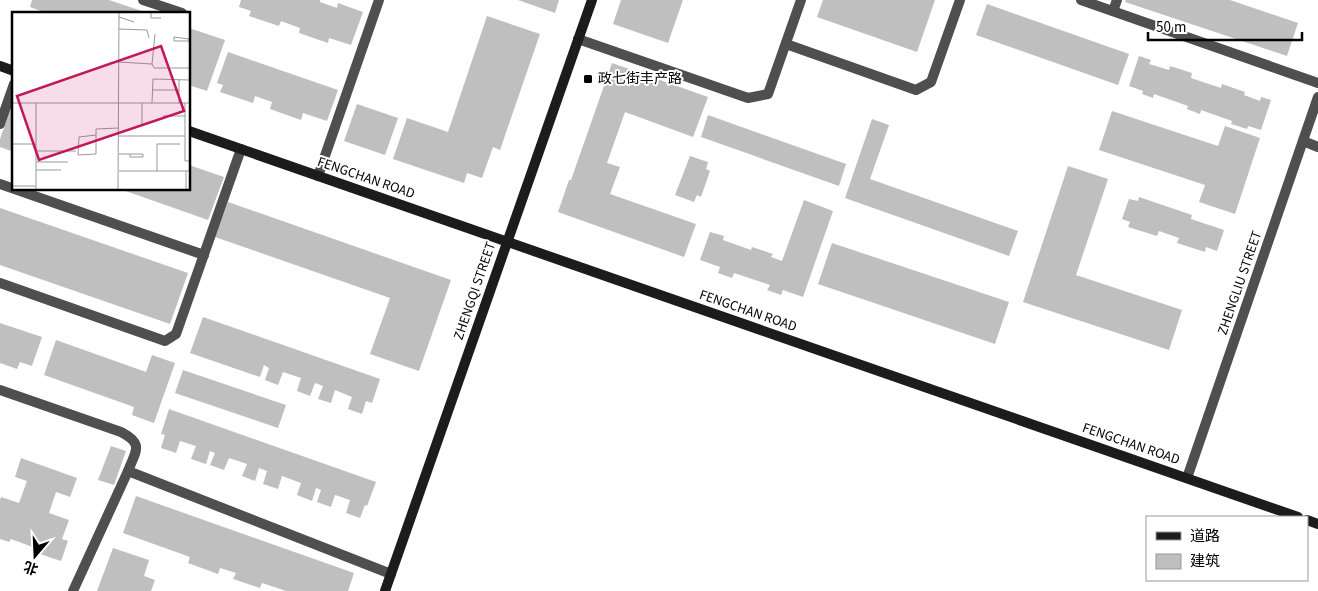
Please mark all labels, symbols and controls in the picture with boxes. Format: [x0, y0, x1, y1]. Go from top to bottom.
scale bar [1148, 10, 1302, 42]
inset map [12, 12, 190, 190]
text: 50 m [1156, 17, 1186, 38]
place label: 政七街丰产路 [598, 69, 682, 89]
marker: 政七街丰产路 [582, 73, 594, 85]
street label: FENGCHAN ROAD [315, 152, 417, 204]
street label: ZHENGLIU STREET [1213, 228, 1267, 338]
street label: ZHENGQI STREET [449, 239, 501, 343]
street label: FENGCHAN ROAD [697, 285, 799, 337]
street label: FENGCHAN ROAD [1080, 418, 1182, 470]
legend [1146, 516, 1308, 581]
text: 道路 [1190, 526, 1220, 547]
north arrow [10, 531, 60, 581]
text: 建筑 [1190, 551, 1220, 572]
text: 北 [21, 556, 41, 579]

